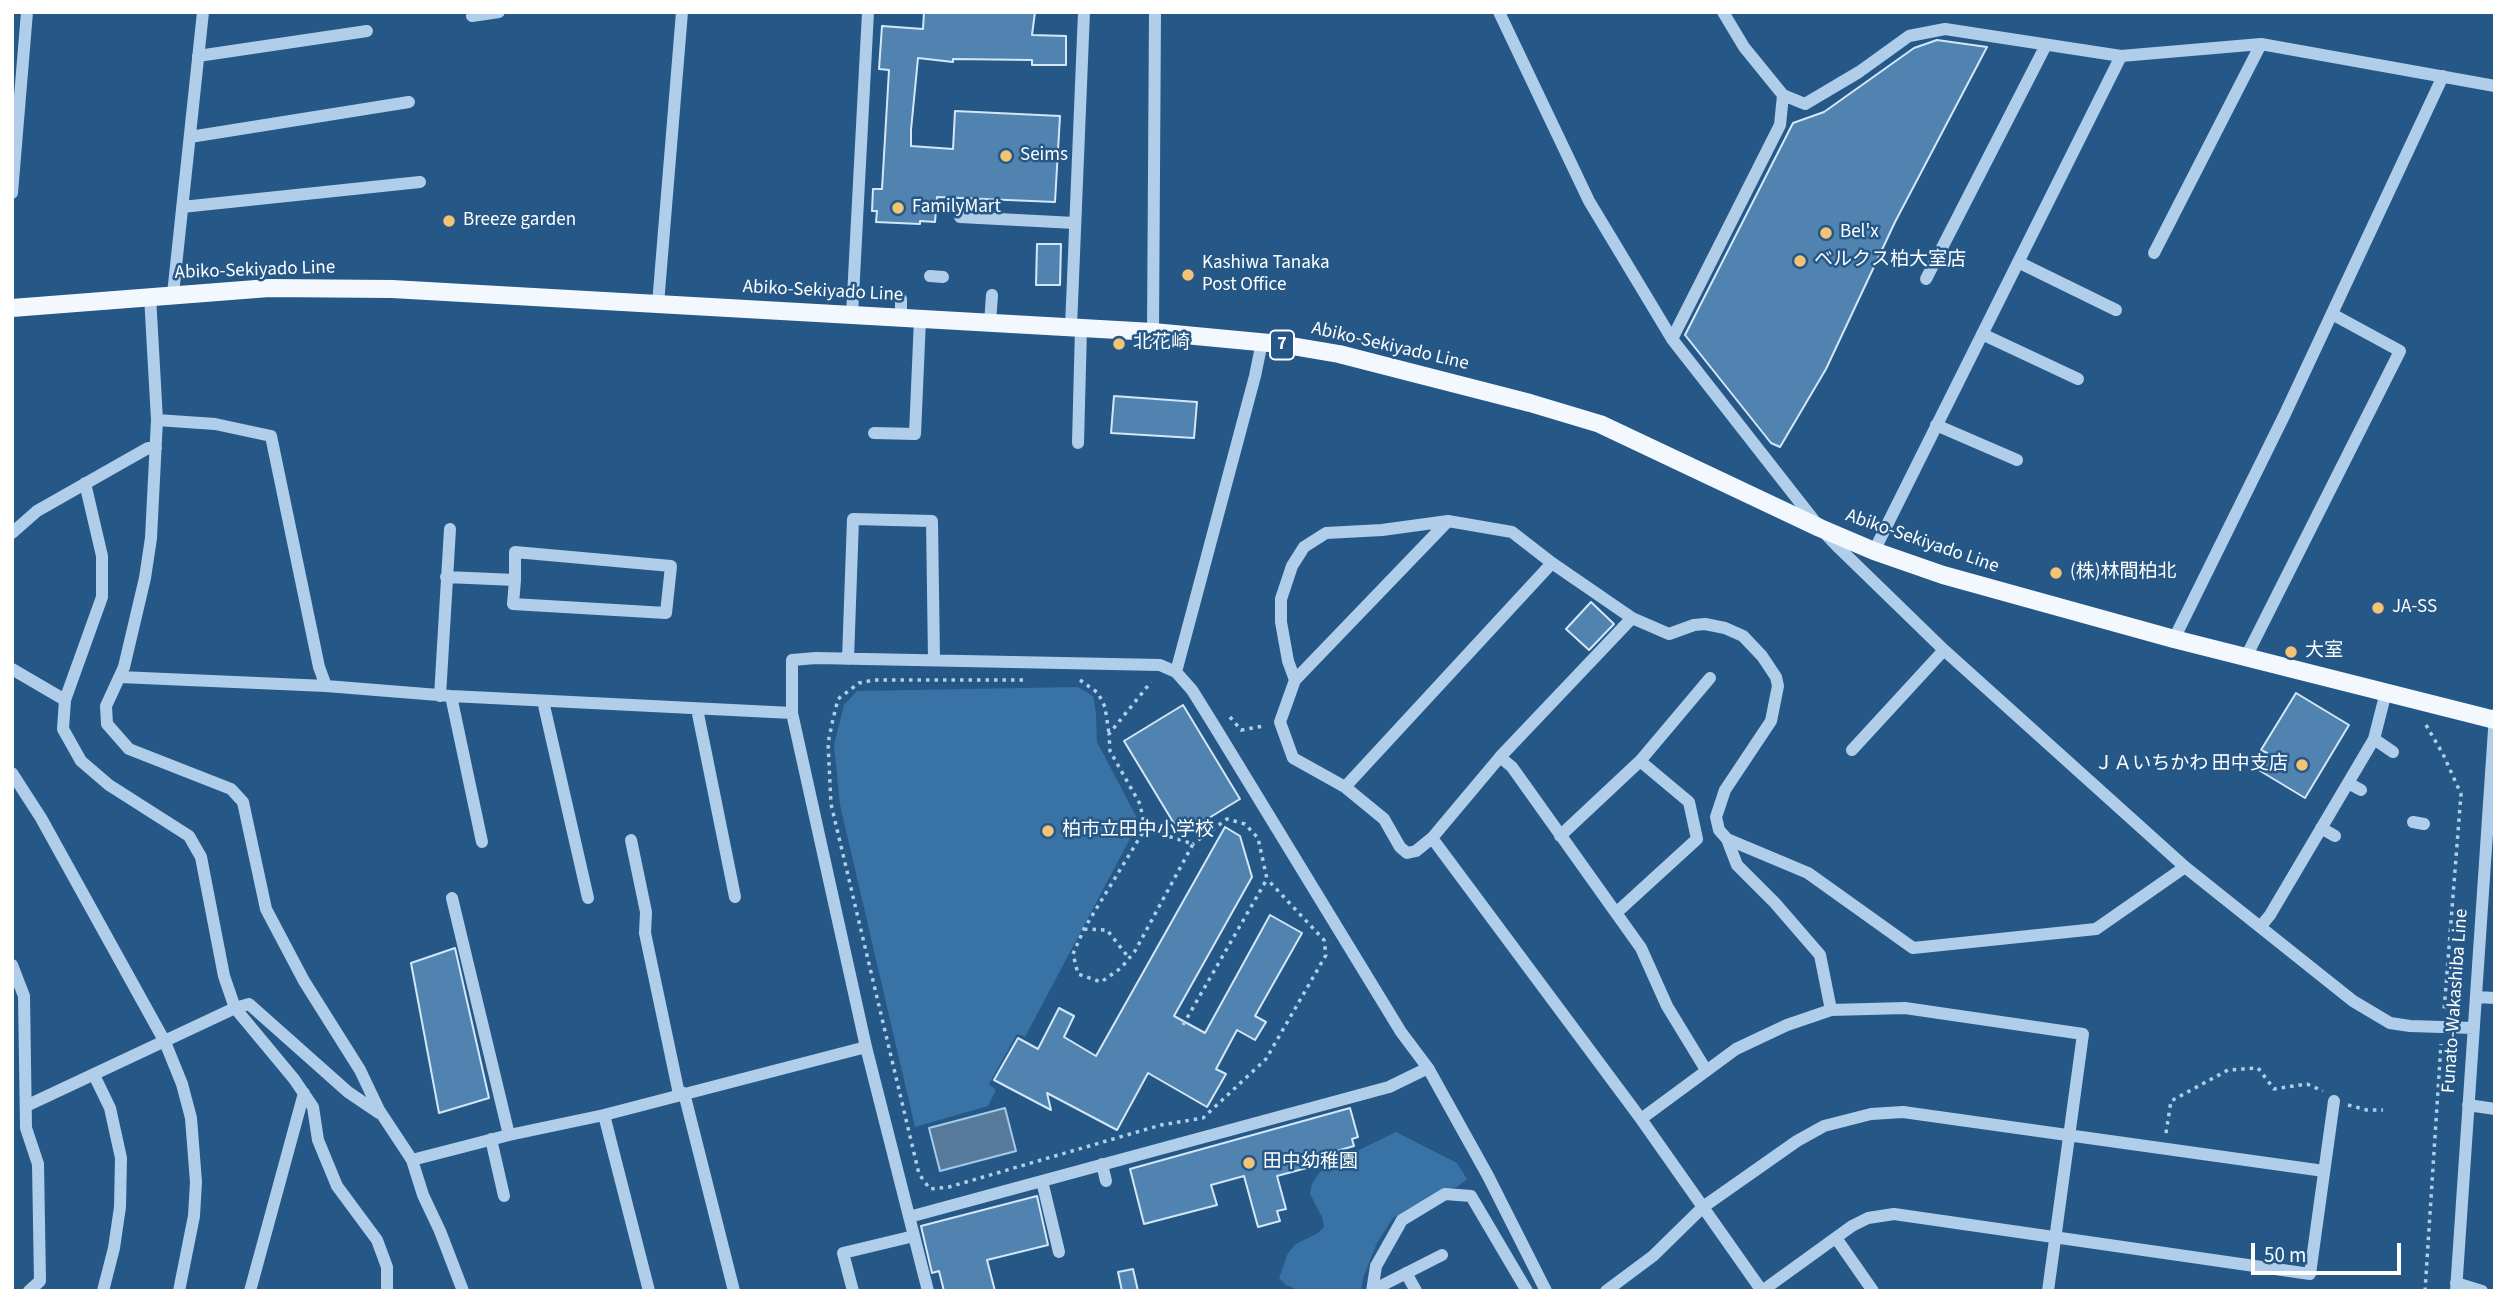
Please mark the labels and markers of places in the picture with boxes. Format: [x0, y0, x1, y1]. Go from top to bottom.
place label: Seims [1020, 145, 1068, 167]
marker: Seims [998, 148, 1014, 164]
place label: FamilyMart [912, 197, 1001, 219]
marker: FamilyMart [890, 200, 906, 216]
place label: Breeze garden [463, 210, 576, 232]
marker: Breeze garden [441, 213, 457, 229]
place label: Bel'x [1840, 222, 1879, 244]
marker: Bel'x [1818, 225, 1834, 241]
place label: ベルクス柏大室店 [1814, 250, 1966, 272]
place label: Kashiwa Tanaka Post Office [1202, 253, 1330, 297]
marker: ベルクス柏大室店 [1792, 253, 1808, 269]
marker: Kashiwa Tanaka Post Office [1180, 267, 1196, 283]
place label: 北花崎 [1133, 333, 1190, 355]
marker: 北花崎 [1111, 336, 1127, 352]
place label: (株)林間柏北 [2070, 562, 2177, 584]
marker: (株)林間柏北 [2048, 565, 2064, 581]
place label: JA-SS [2392, 597, 2437, 619]
marker: JA-SS [2370, 600, 2386, 616]
place label: 大室 [2305, 641, 2343, 663]
marker: 大室 [2283, 644, 2299, 660]
place label: ＪＡいちかわ 田中支店 [2094, 754, 2288, 776]
marker: ＪＡいちかわ 田中支店 [2294, 757, 2310, 773]
place label: 柏市立田中小学校 [1062, 820, 1214, 842]
marker: 柏市立田中小学校 [1040, 823, 1056, 839]
place label: 田中幼稚園 [1263, 1152, 1358, 1174]
marker: 田中幼稚園 [1241, 1155, 1257, 1171]

